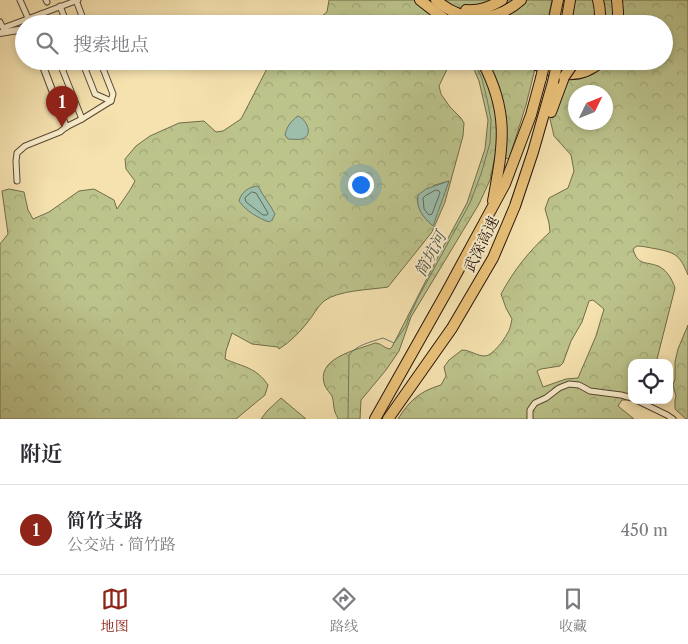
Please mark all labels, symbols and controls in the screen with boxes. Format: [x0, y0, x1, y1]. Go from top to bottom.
search box [15, 15, 673, 70]
icon: search [33, 29, 61, 57]
text: 搜索地点 [73, 33, 149, 56]
north arrow [568, 85, 613, 130]
pin: 1 [46, 86, 78, 127]
your location [348, 172, 374, 198]
street label: 武深高速 [459, 213, 503, 275]
water label: 简坑河 [410, 225, 452, 280]
map controls [628, 359, 673, 404]
button: locate [628, 359, 673, 404]
text: 附近 [20, 441, 62, 466]
text: 简竹支路 [67, 509, 143, 532]
text: 1 [32, 520, 40, 540]
text: 450 m [621, 520, 668, 540]
text: 公交站 · 简竹路 [67, 534, 176, 554]
tab: 地图 [101, 585, 129, 635]
tab: 路线 [330, 585, 358, 635]
tab: 收藏 [559, 585, 587, 635]

